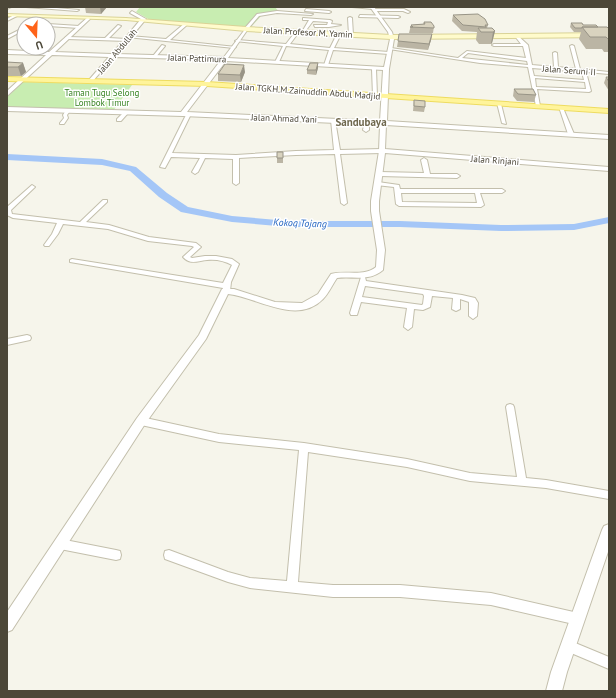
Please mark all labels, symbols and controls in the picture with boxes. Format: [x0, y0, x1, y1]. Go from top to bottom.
north arrow [16, 16, 56, 56]
street label: Jalan Profesor M. Yamin [262, 24, 353, 40]
street label: Jalan Abdullah [94, 26, 139, 77]
text: U [34, 38, 45, 53]
street label: Jalan Pattimura [166, 51, 227, 65]
street label: Jalan Seruni II [541, 63, 596, 77]
street label: Jalan TGKH.M.Zainuddin Abdul Madjid [234, 80, 381, 102]
park label: Taman Tugu Selong Lombok Timur [65, 87, 140, 108]
street label: Jalan Ahmad Yani [250, 111, 317, 125]
district label: Sandubaya [335, 115, 387, 129]
street label: Jalan Rinjani [469, 153, 520, 167]
water label: Kokoq Tojang [273, 216, 327, 230]

